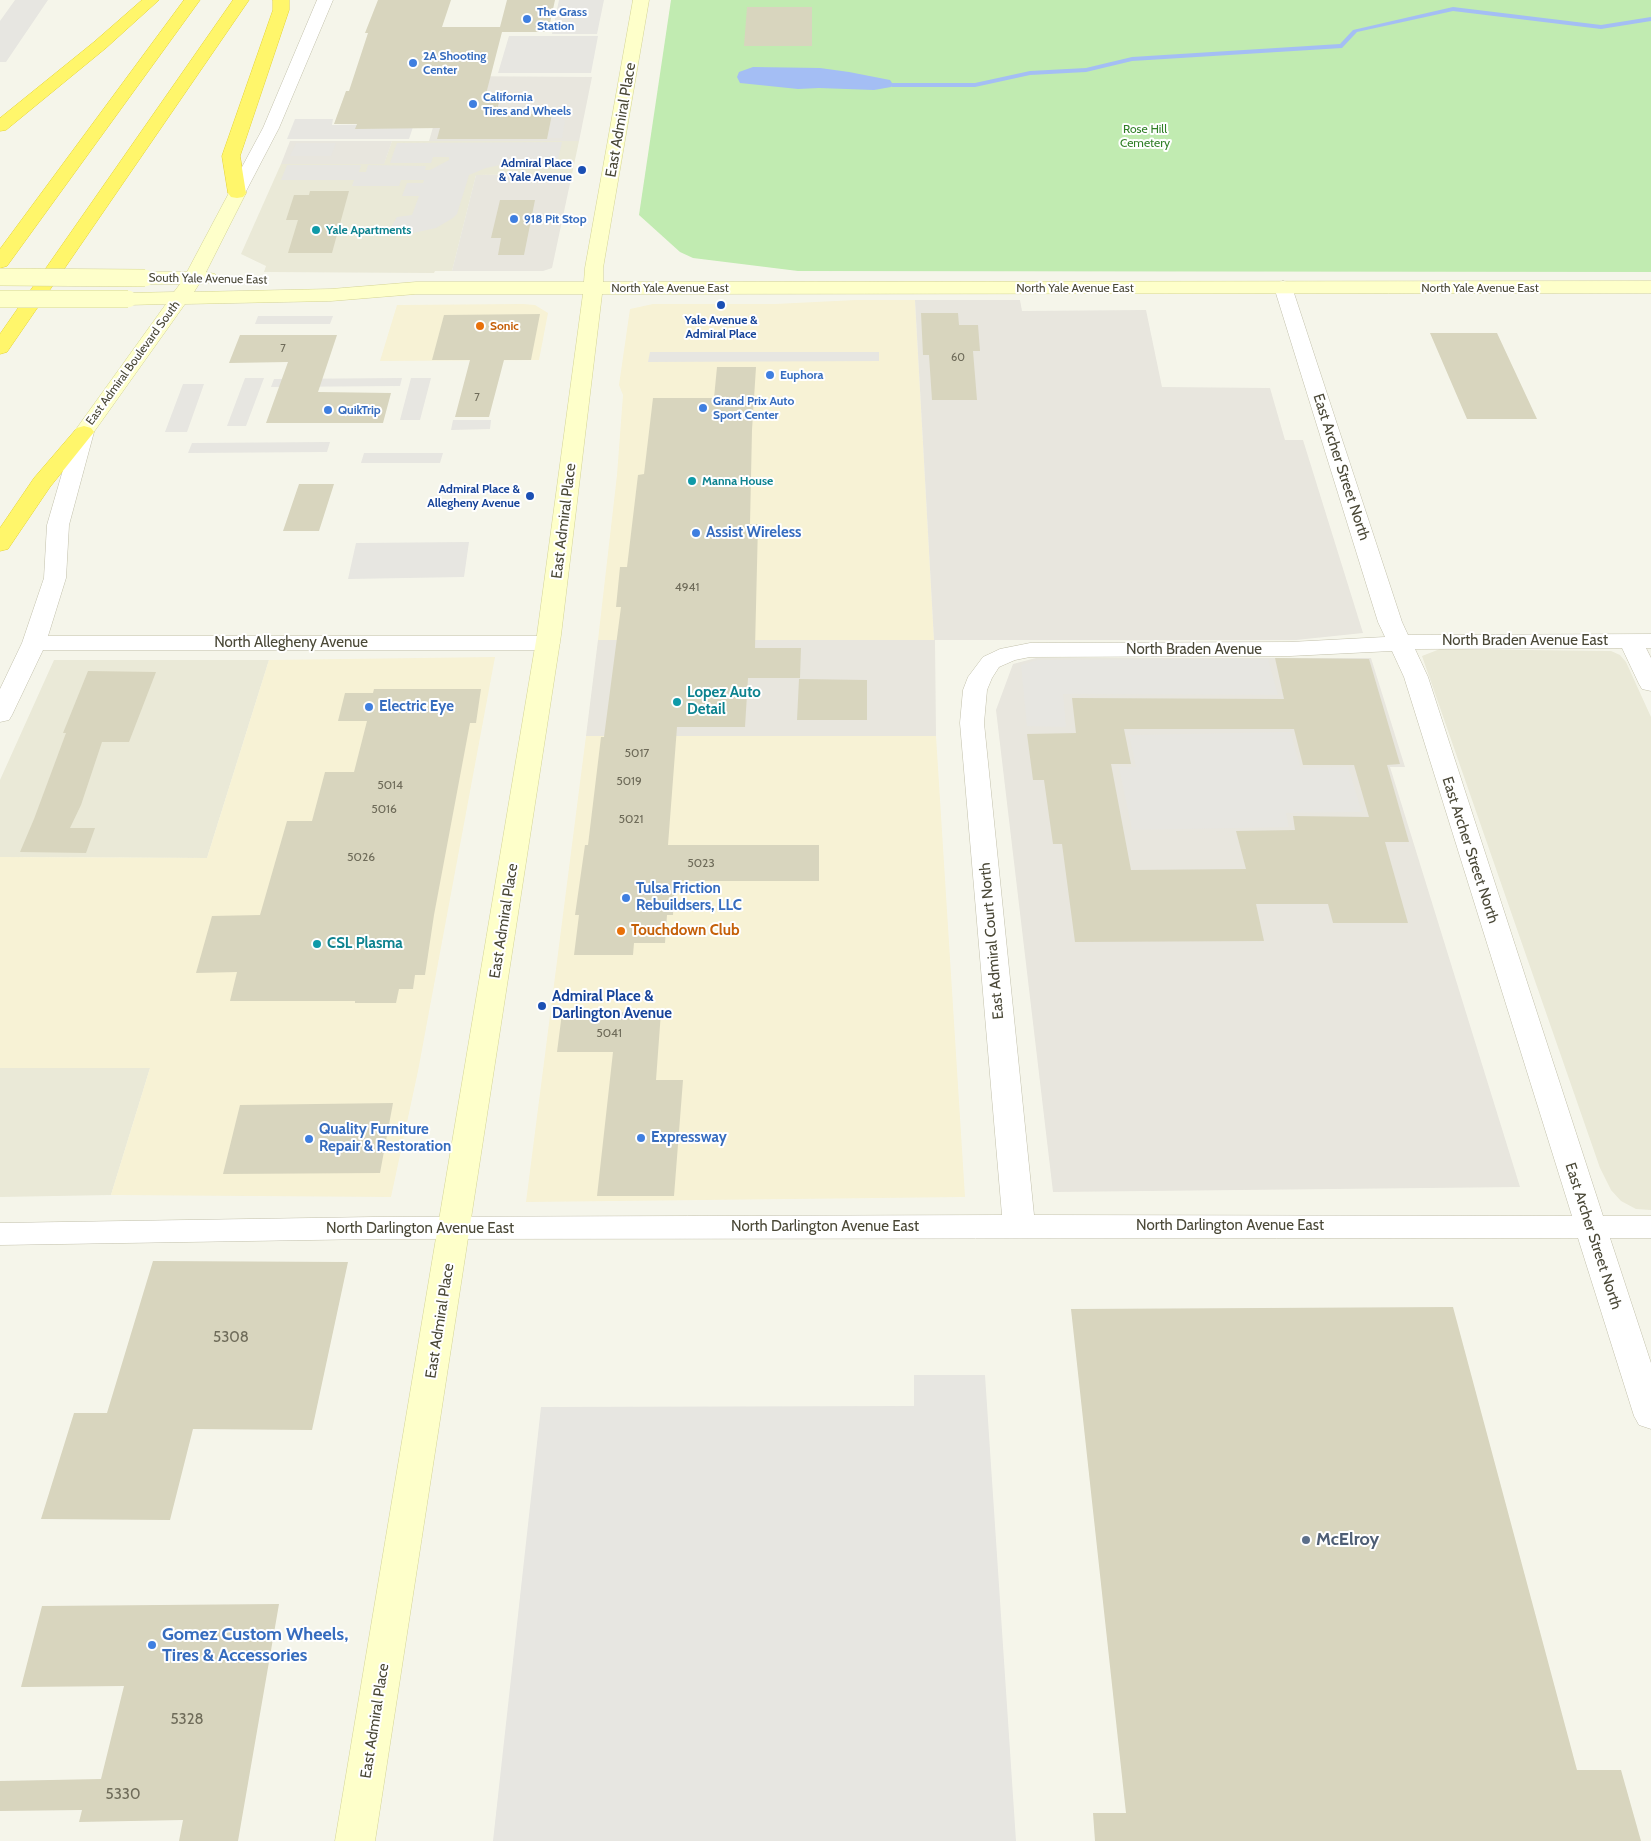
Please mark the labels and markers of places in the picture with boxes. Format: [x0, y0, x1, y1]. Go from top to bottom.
place label: The Grass Station [537, 5, 587, 33]
marker: The Grass Station [521, 13, 533, 25]
place label: 2A Shooting Center [423, 49, 486, 77]
marker: 2A Shooting Center [407, 57, 419, 69]
place label: California Tires and Wheels [483, 90, 571, 118]
marker: California Tires and Wheels [467, 98, 479, 110]
place label: Admiral Place & Yale Avenue [499, 156, 572, 184]
marker: Admiral Place & Yale Avenue [576, 164, 588, 176]
place label: 918 Pit Stop [524, 212, 587, 226]
marker: 918 Pit Stop [508, 213, 520, 225]
place label: Yale Apartments [326, 223, 411, 237]
marker: Yale Apartments [310, 224, 322, 236]
marker: Yale Avenue & Admiral Place [715, 299, 727, 311]
place label: Yale Avenue & Admiral Place [684, 313, 758, 341]
place label: Sonic [490, 319, 519, 333]
marker: Sonic [474, 320, 486, 332]
place label: Euphora [780, 368, 823, 382]
marker: Euphora [764, 369, 776, 381]
place label: Grand Prix Auto Sport Center [713, 394, 794, 422]
marker: Grand Prix Auto Sport Center [697, 402, 709, 414]
place label: QuikTrip [338, 403, 381, 417]
marker: QuikTrip [322, 404, 334, 416]
place label: Manna House [702, 474, 773, 488]
marker: Manna House [686, 475, 698, 487]
place label: Admiral Place & Allegheny Avenue [427, 482, 520, 510]
marker: Admiral Place & Allegheny Avenue [524, 490, 536, 502]
place label: Assist Wireless [706, 524, 801, 542]
marker: Assist Wireless [690, 527, 702, 539]
place label: Lopez Auto Detail [687, 684, 761, 719]
marker: Lopez Auto Detail [671, 696, 683, 708]
place label: Electric Eye [379, 698, 454, 716]
marker: Electric Eye [363, 701, 375, 713]
place label: Tulsa Friction Rebuildsers, LLC [636, 880, 742, 915]
marker: Tulsa Friction Rebuildsers, LLC [620, 892, 632, 904]
place label: Touchdown Club [631, 922, 740, 940]
marker: Touchdown Club [615, 925, 627, 937]
place label: CSL Plasma [327, 935, 403, 953]
marker: CSL Plasma [311, 938, 323, 950]
place label: Admiral Place & Darlington Avenue [552, 988, 672, 1023]
marker: Admiral Place & Darlington Avenue [536, 1000, 548, 1012]
place label: Quality Furniture Repair & Restoration [319, 1121, 451, 1156]
place label: Expressway [651, 1129, 727, 1147]
marker: Expressway [635, 1132, 647, 1144]
marker: Quality Furniture Repair & Restoration [303, 1133, 315, 1145]
place label: McElroy [1316, 1529, 1379, 1551]
marker: McElroy [1300, 1534, 1312, 1546]
place label: Gomez Custom Wheels, Tires & Accessories [162, 1624, 348, 1666]
marker: Gomez Custom Wheels, Tires & Accessories [146, 1639, 158, 1651]

